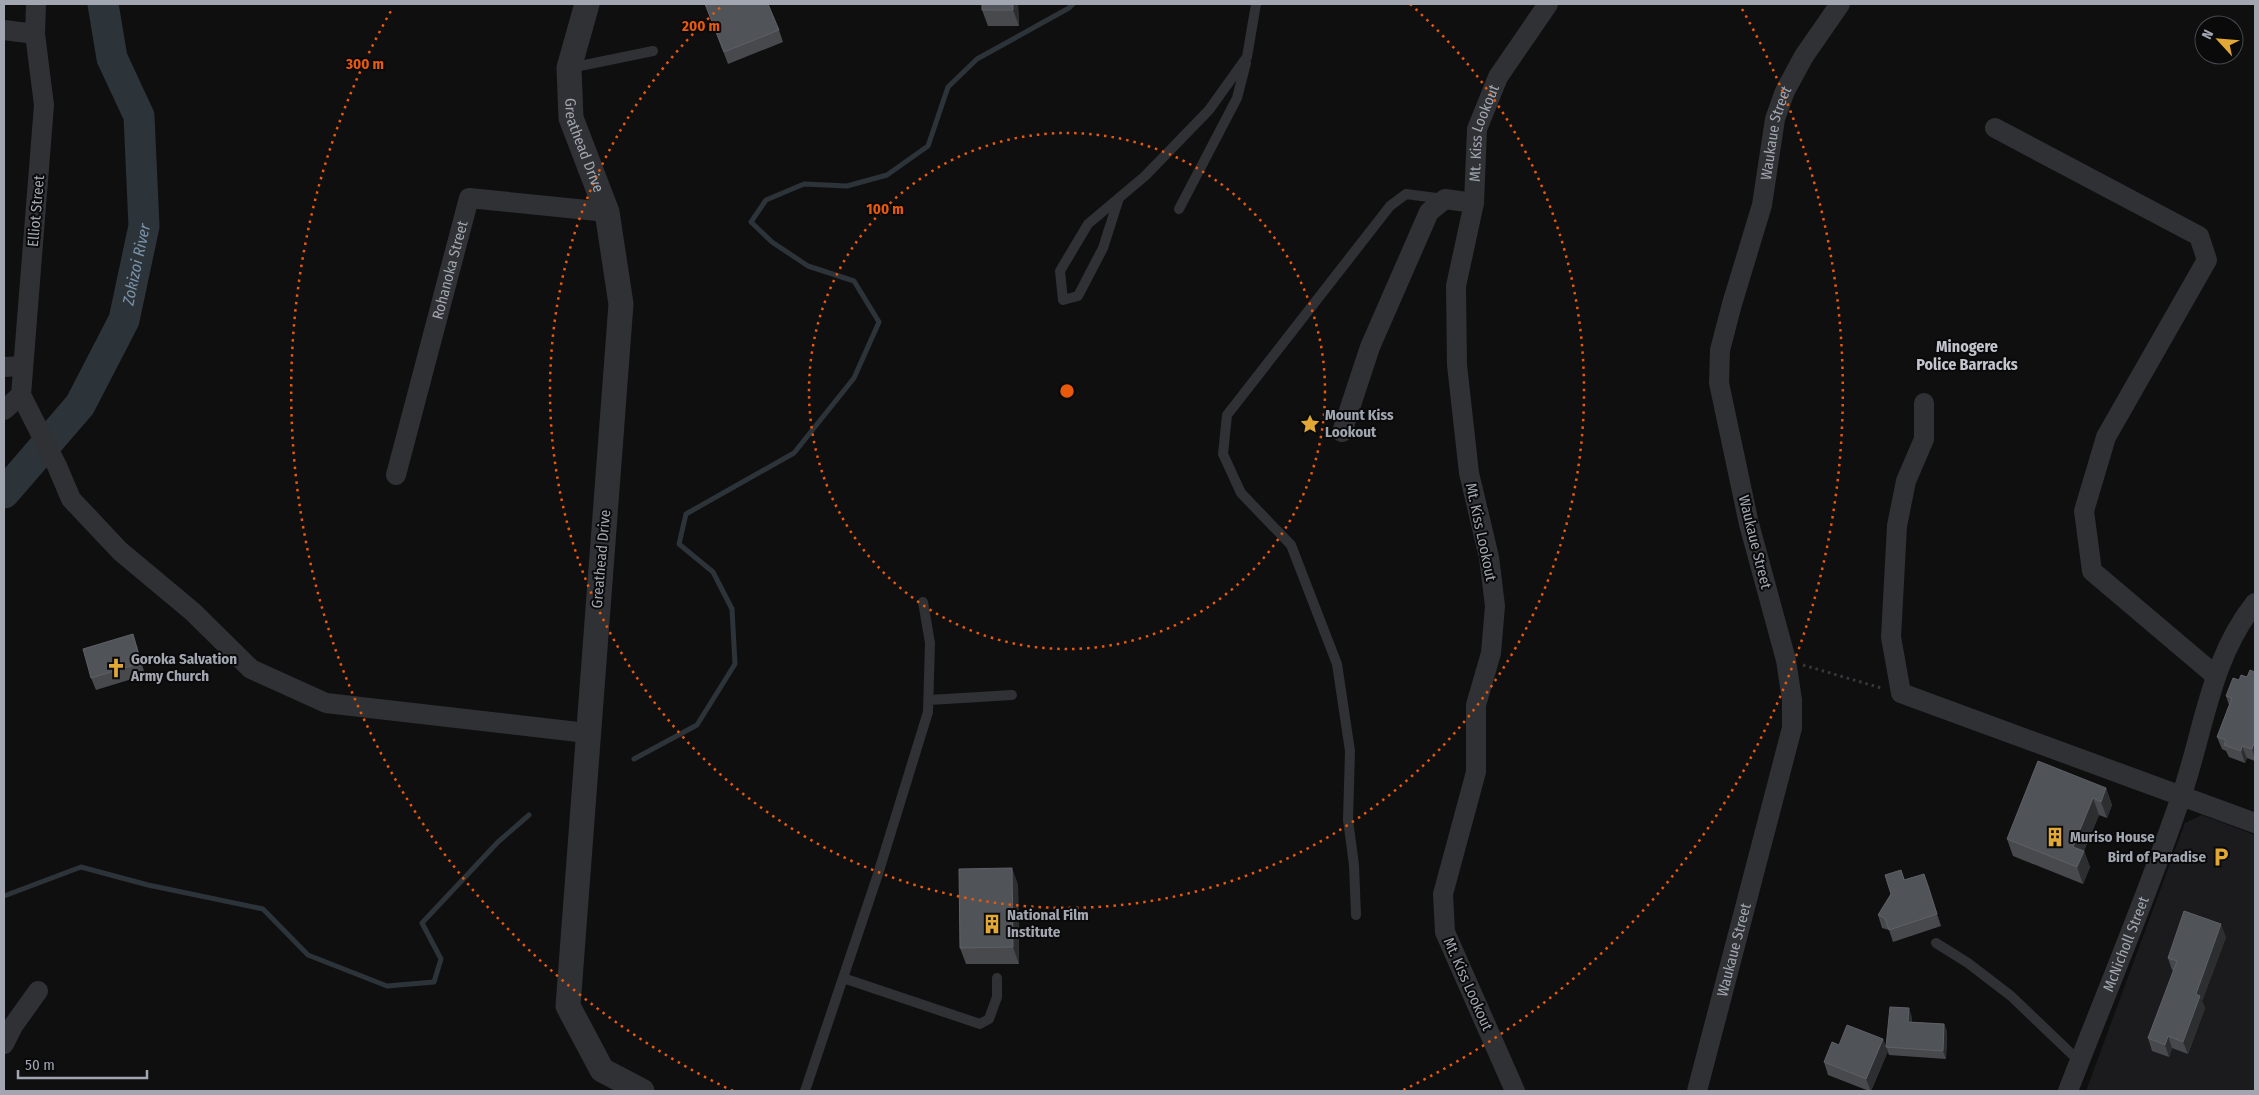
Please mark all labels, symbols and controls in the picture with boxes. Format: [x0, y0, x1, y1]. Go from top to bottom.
north arrow [2194, 15, 2244, 65]
text: 200 m [681, 17, 720, 35]
text: N [2198, 27, 2217, 42]
text: 300 m [345, 55, 384, 73]
street label: Mt. Kiss Lookout [1466, 82, 1503, 182]
street label: Waukaue Street [1757, 83, 1795, 181]
street label: Greathead Drive [561, 98, 608, 195]
street label: Elliot Street [24, 174, 48, 248]
text: 100 m [866, 200, 904, 218]
street label: Rohanoka Street [428, 219, 472, 321]
water label: Zokizoi River [118, 221, 154, 308]
district label: Minogere Police Barracks [1916, 337, 2018, 374]
centre of rings [1058, 382, 1076, 400]
place label: Mount Kiss Lookout [1325, 406, 1394, 441]
place icon: Mount Kiss Lookout [1299, 413, 1321, 435]
street label: Mt. Kiss Lookout [1462, 481, 1500, 583]
street label: Waukaue Street [1735, 493, 1775, 591]
street label: Greathead Drive [588, 509, 614, 609]
place label: Goroka Salvation Army Church [130, 650, 237, 685]
church icon: Goroka Salvation Army Church [105, 657, 127, 679]
building icon: Muriso House [2044, 826, 2066, 848]
place label: Muriso House [2070, 828, 2155, 846]
parking icon: Bird of Paradise [2210, 846, 2232, 868]
place label: Bird of Paradise [2108, 848, 2206, 866]
street label: McNicholl Street [2099, 894, 2153, 994]
street label: Waukaue Street [1713, 901, 1755, 998]
place label: National Film Institute [1007, 906, 1089, 941]
building icon: National Film Institute [981, 913, 1003, 935]
street label: Mt. Kiss Lookout [1439, 935, 1497, 1033]
scale bar [18, 1048, 146, 1080]
text: 50 m [25, 1056, 55, 1074]

